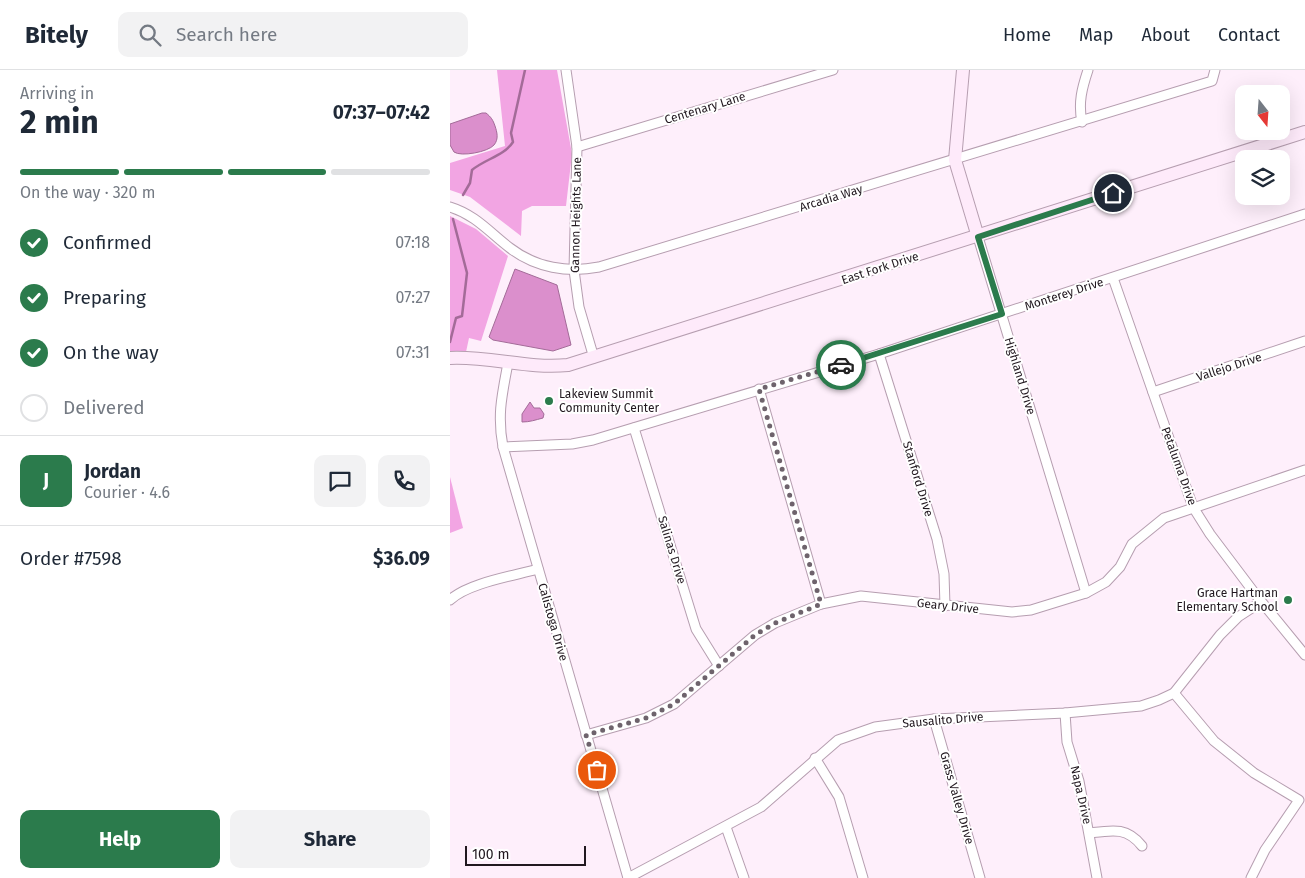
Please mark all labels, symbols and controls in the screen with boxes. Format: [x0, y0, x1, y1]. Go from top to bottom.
search box [118, 12, 468, 57]
text: Bitely [25, 21, 88, 49]
icon: search [136, 21, 164, 49]
text: Search here [176, 23, 277, 46]
text: Home [1003, 24, 1051, 46]
text: Map [1079, 24, 1113, 46]
text: About [1141, 24, 1190, 46]
text: Contact [1218, 24, 1280, 46]
text: Arriving in [20, 84, 94, 103]
north arrow [1235, 85, 1290, 140]
map controls [1235, 85, 1290, 205]
street label: Centenary Lane [663, 89, 747, 127]
text: 07:37–07:42 [333, 101, 430, 124]
text: 2 min [20, 103, 99, 141]
button: layers [1235, 150, 1290, 205]
street label: Gannon Heights Lane [568, 157, 584, 273]
pin [1092, 172, 1134, 214]
icon: home [1099, 179, 1127, 207]
street label: Arcadia Way [798, 182, 864, 214]
text: On the way · 320 m [20, 183, 155, 202]
icon: check [20, 229, 48, 257]
text: Confirmed [63, 231, 152, 254]
text: 07:18 [395, 233, 430, 252]
street label: East Fork Drive [840, 249, 920, 287]
street label: Monterey Drive [1023, 275, 1105, 313]
icon: check [20, 284, 48, 312]
text: Preparing [63, 286, 146, 309]
text: 07:27 [396, 288, 430, 307]
street label: Highland Drive [1002, 336, 1038, 416]
icon: check [20, 339, 48, 367]
courier [816, 340, 866, 390]
text: On the way [63, 341, 159, 364]
text: 07:31 [396, 343, 430, 362]
street label: Vallejo Drive [1195, 350, 1263, 384]
icon: car [827, 351, 855, 379]
place label: Lakeview Summit Community Center [559, 387, 660, 415]
marker: Lakeview Summit Community Center [543, 395, 555, 407]
text: Delivered [63, 396, 145, 419]
street label: Petaluma Drive [1158, 425, 1200, 507]
street label: Stanford Drive [900, 440, 936, 518]
button: chat [314, 455, 366, 507]
button: phone [378, 455, 430, 507]
text: Jordan [84, 460, 141, 483]
text: J [43, 469, 49, 492]
text: Courier · 4.6 [84, 483, 170, 502]
street label: Salinas Drive [655, 514, 689, 586]
text: Order #7598 [20, 547, 122, 570]
text: $36.09 [373, 547, 430, 570]
street label: Calistoga Drive [535, 581, 571, 663]
place label: Grace Hartman Elementary School [1176, 586, 1278, 614]
marker: Grace Hartman Elementary School [1282, 594, 1294, 606]
street label: Geary Drive [916, 596, 980, 616]
street label: Sausalito Drive [902, 709, 984, 731]
pin [576, 749, 618, 791]
street label: Grass Valley Drive [937, 750, 977, 846]
icon: bag [583, 756, 611, 784]
street label: Napa Drive [1067, 764, 1095, 826]
button: Help [20, 810, 220, 868]
button: Share [230, 810, 430, 868]
scale bar [465, 843, 586, 866]
text: 100 m [472, 846, 509, 863]

